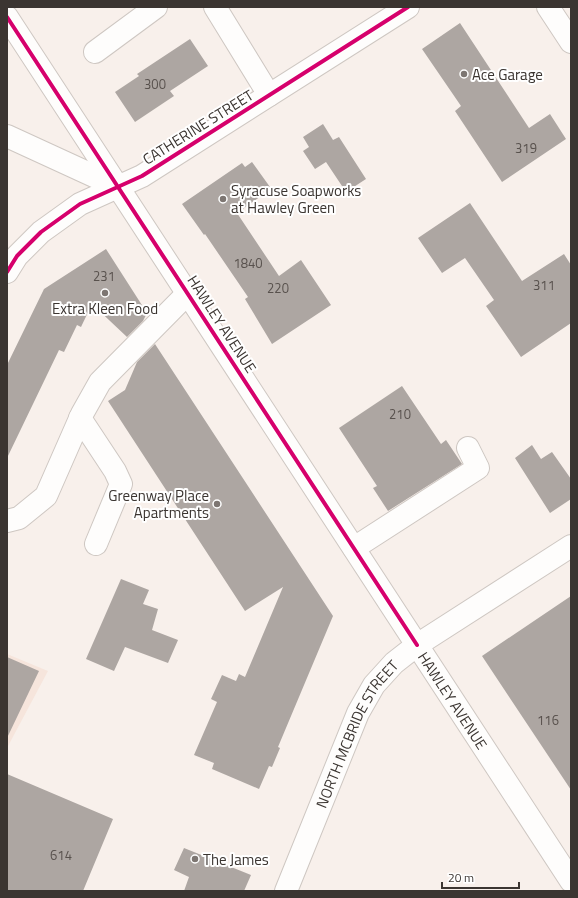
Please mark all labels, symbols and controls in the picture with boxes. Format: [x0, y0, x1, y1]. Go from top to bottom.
place label: Ace Garage [472, 63, 543, 86]
marker: Ace Garage [459, 69, 469, 79]
house number: 300 [144, 74, 166, 94]
street label: CATHERINE STREET [138, 84, 258, 170]
house number: 319 [515, 138, 537, 158]
place label: Syracuse Soapworks at Hawley Green [231, 179, 361, 219]
marker: Syracuse Soapworks at Hawley Green [218, 194, 228, 204]
house number: 1840 [233, 253, 263, 273]
house number: 231 [93, 266, 115, 286]
street label: HAWLEY AVENUE [182, 271, 262, 377]
house number: 311 [533, 275, 555, 295]
house number: 220 [267, 278, 289, 298]
marker: Extra Kleen Food [100, 288, 110, 298]
place label: Extra Kleen Food [52, 297, 158, 320]
house number: 210 [389, 404, 411, 424]
place label: Greenway Place Apartments [108, 484, 209, 524]
marker: Greenway Place Apartments [212, 499, 222, 509]
street label: HAWLEY AVENUE [413, 647, 493, 754]
street label: NORTH MCBRIDE STREET [309, 654, 403, 811]
house number: 116 [537, 710, 559, 730]
house number: 614 [50, 845, 72, 865]
place label: The James [203, 848, 269, 871]
marker: The James [190, 854, 200, 864]
scale bar [442, 864, 519, 890]
text: 20 m [448, 868, 474, 887]

